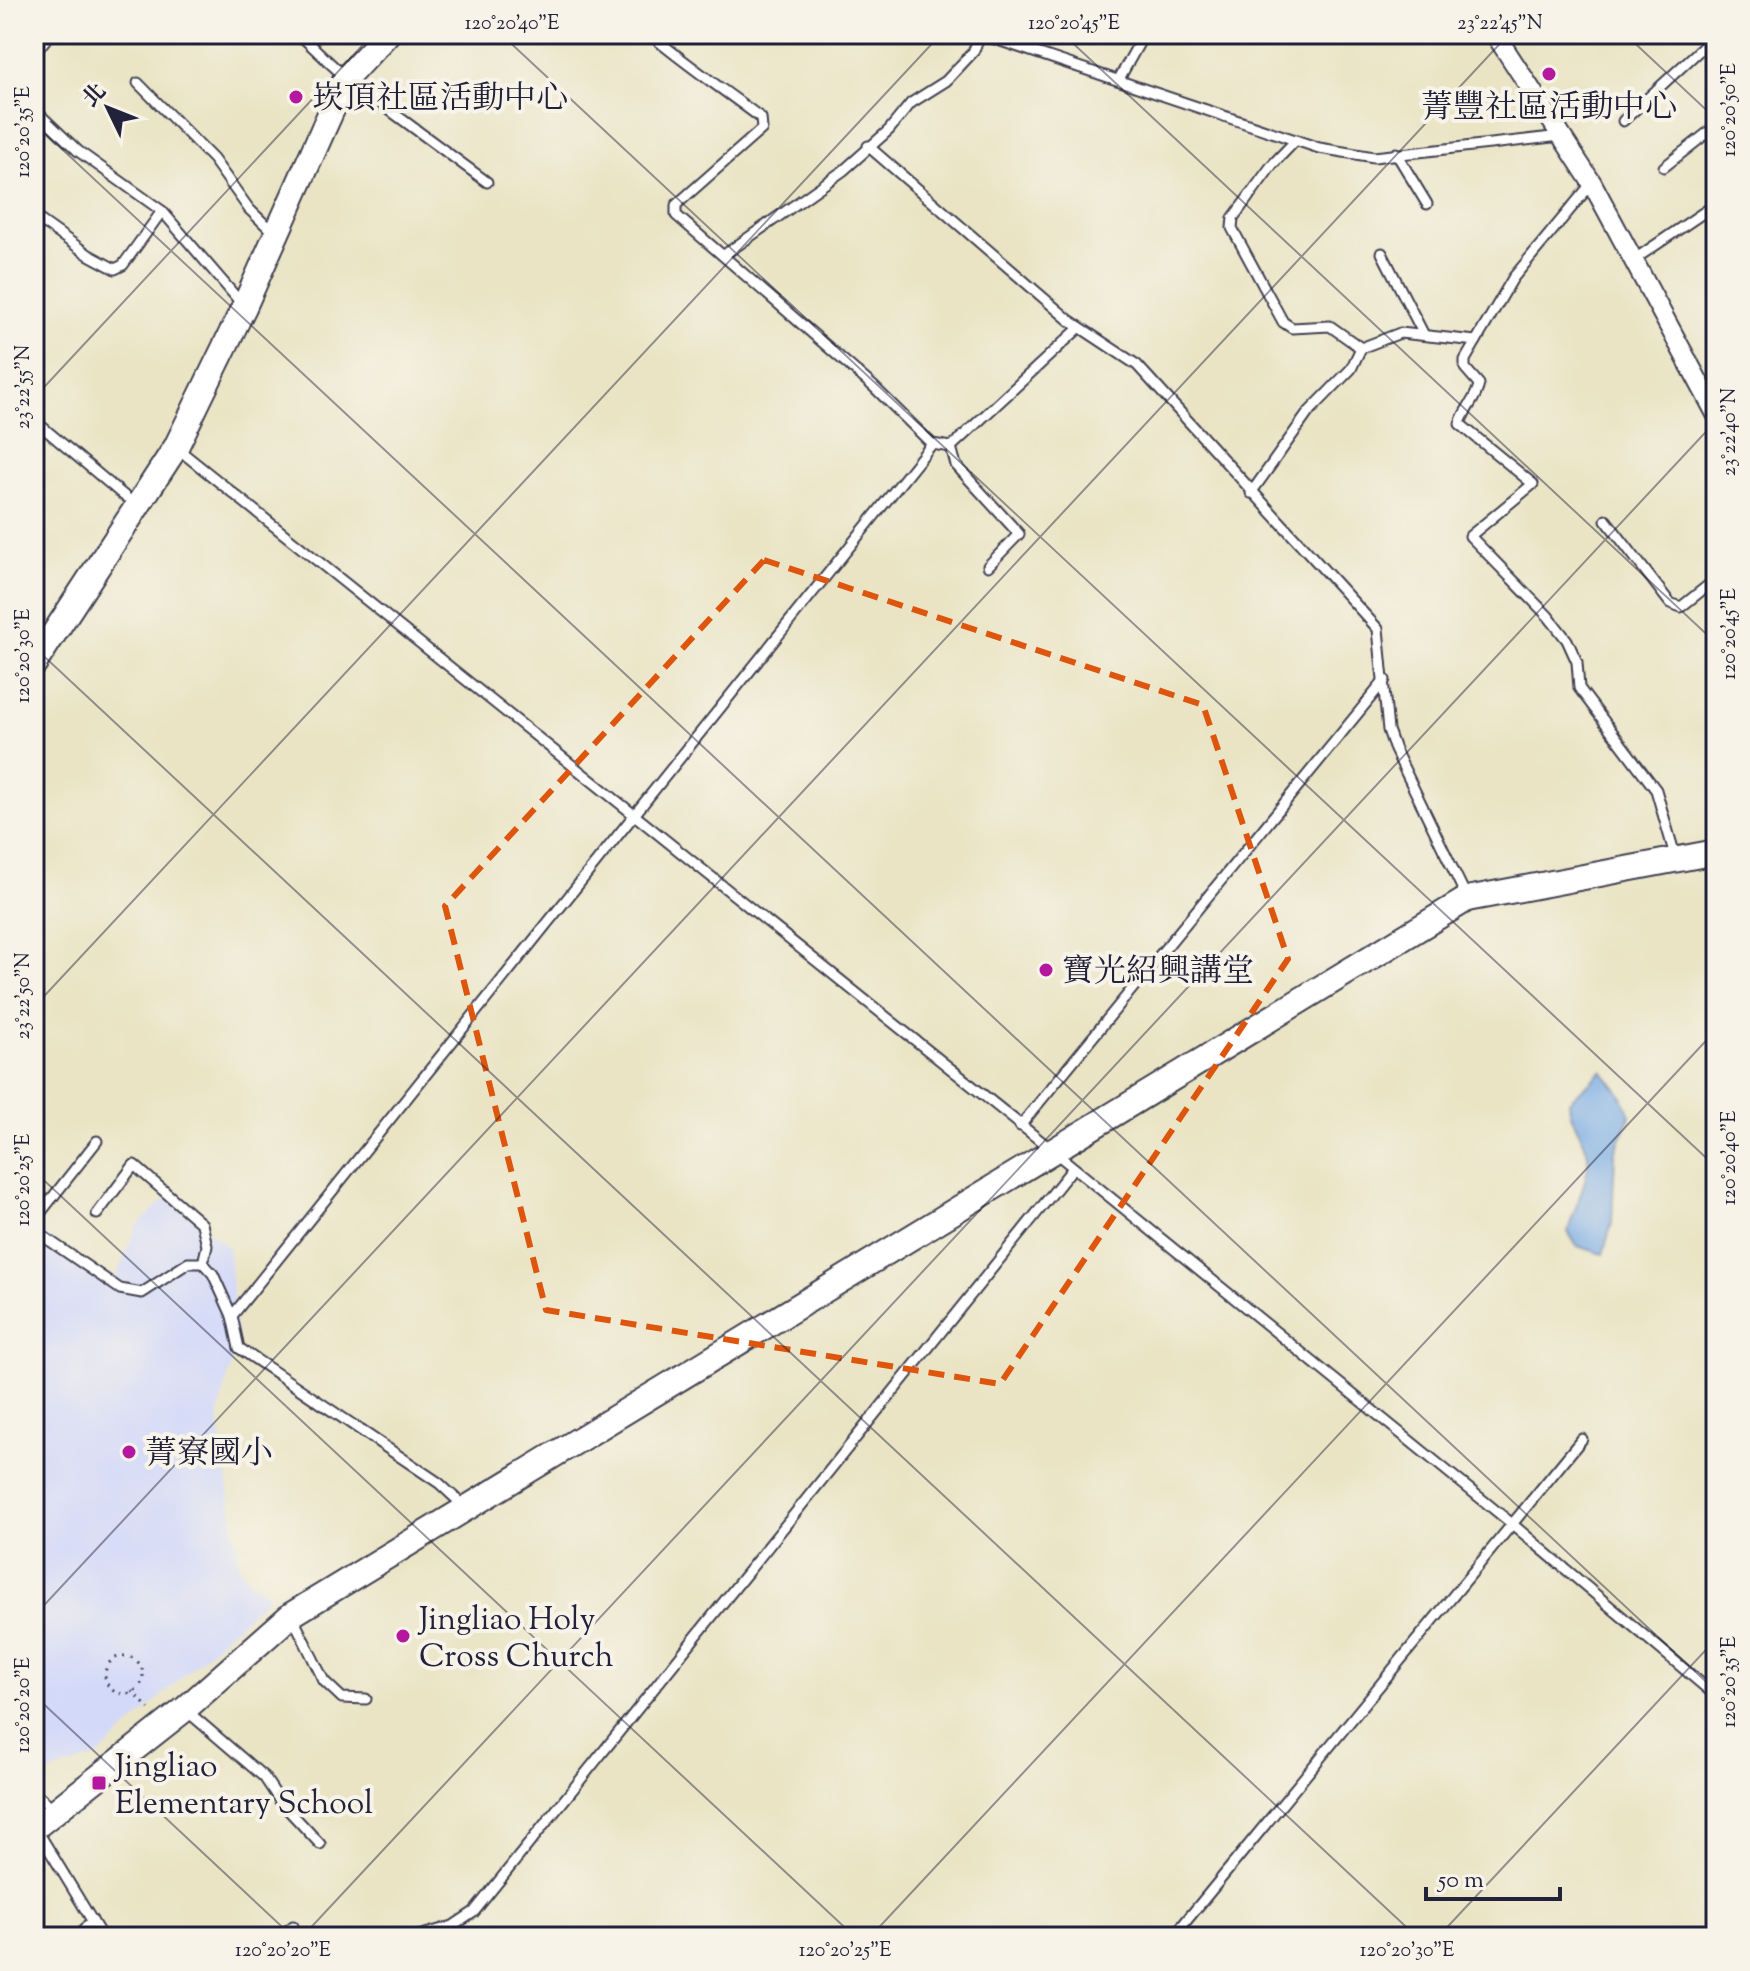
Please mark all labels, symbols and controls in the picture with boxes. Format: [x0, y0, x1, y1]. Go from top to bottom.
text: 120°20'40"E [465, 10, 559, 39]
text: 120°20'45"E [1028, 10, 1120, 39]
text: 23°22'45"N [1457, 10, 1543, 39]
text: 120°20'50"E [1716, 63, 1745, 157]
marker: 菁豐社區活動中心 [1540, 65, 1558, 83]
north arrow [68, 68, 148, 148]
text: 北 [76, 77, 115, 115]
place label: 崁頂社區活動中心 [312, 77, 568, 123]
text: 120°20'35"E [10, 86, 39, 178]
place label: 菁豐社區活動中心 [1421, 86, 1677, 132]
marker: 崁頂社區活動中心 [287, 88, 305, 106]
text: 23°22'55"N [10, 345, 39, 429]
text: 23°22'40"N [1716, 388, 1745, 476]
text: 120°20'45"E [1716, 588, 1745, 680]
text: 120°20'30"E [10, 609, 39, 703]
place label: 寶光紹興講堂 [1062, 950, 1254, 996]
text: 23°22'50"N [10, 952, 39, 1040]
marker: 寶光紹興講堂 [1037, 961, 1055, 979]
text: 120°20'40"E [1716, 1111, 1745, 1205]
text: 120°20'25"E [10, 1134, 39, 1226]
place label: 菁寮國小 [145, 1432, 273, 1478]
marker: 菁寮國小 [120, 1443, 138, 1461]
place label: Jingliao Holy Cross Church [417, 1598, 614, 1681]
marker: Jingliao Holy Cross Church [394, 1627, 412, 1645]
text: 120°20'35"E [1716, 1636, 1745, 1728]
text: 120°20'20"E [10, 1657, 39, 1753]
place label: Jingliao Elementary School [113, 1745, 373, 1828]
marker: Jingliao Elementary School [90, 1774, 108, 1792]
scale bar [1426, 1851, 1560, 1901]
text: 50 m [1436, 1864, 1484, 1898]
text: 120°20'20"E [235, 1937, 331, 1966]
text: 120°20'25"E [799, 1937, 891, 1966]
text: 120°20'30"E [1360, 1937, 1454, 1966]

